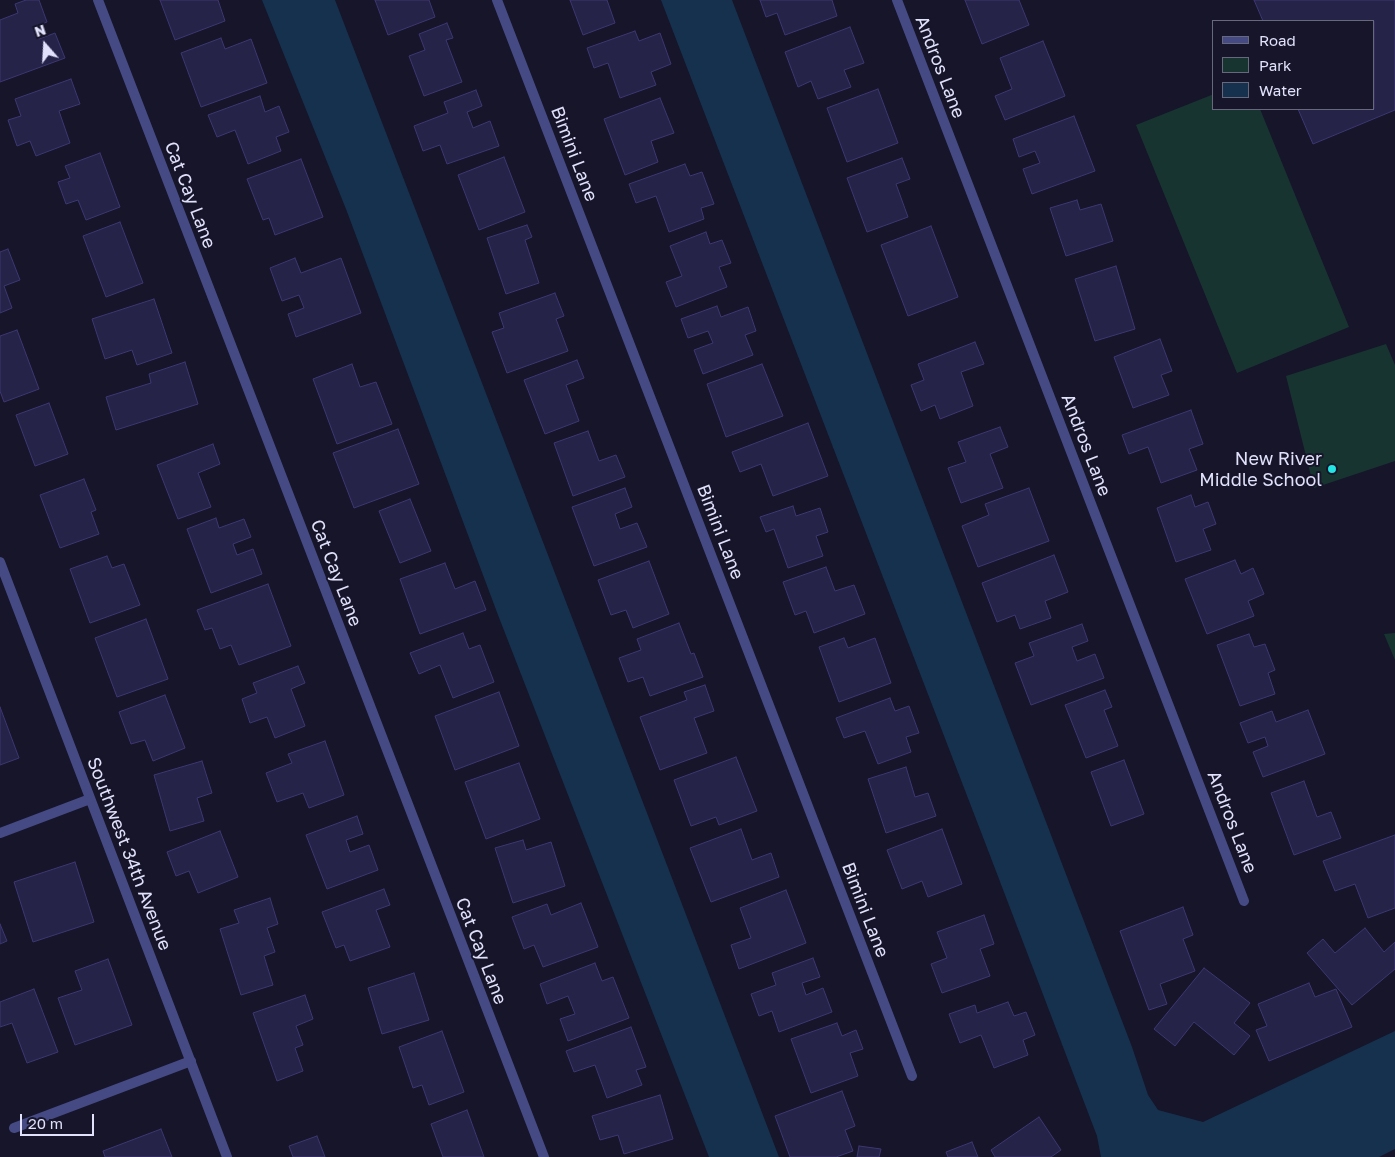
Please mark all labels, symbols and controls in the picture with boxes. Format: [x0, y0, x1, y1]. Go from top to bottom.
street label: Andros Lane [911, 13, 969, 121]
north arrow [20, 20, 70, 70]
legend [1212, 20, 1375, 110]
text: N [32, 21, 48, 40]
text: Road [1259, 31, 1296, 49]
text: Park [1259, 56, 1291, 74]
text: Water [1259, 81, 1302, 99]
street label: Bimini Lane [546, 103, 602, 205]
street label: Cat Cay Lane [160, 139, 220, 251]
street label: Andros Lane [1057, 391, 1115, 499]
place label: New River Middle School [1199, 448, 1322, 490]
marker: New River Middle School [1326, 463, 1338, 475]
street label: Bimini Lane [692, 481, 748, 583]
street label: Cat Cay Lane [306, 517, 366, 629]
street label: Southwest 34th Avenue [82, 754, 176, 954]
street label: Andros Lane [1203, 768, 1261, 876]
street label: Bimini Lane [837, 859, 893, 961]
street label: Cat Cay Lane [451, 895, 511, 1007]
scale bar [22, 1104, 96, 1136]
text: 20 m [28, 1114, 63, 1132]

